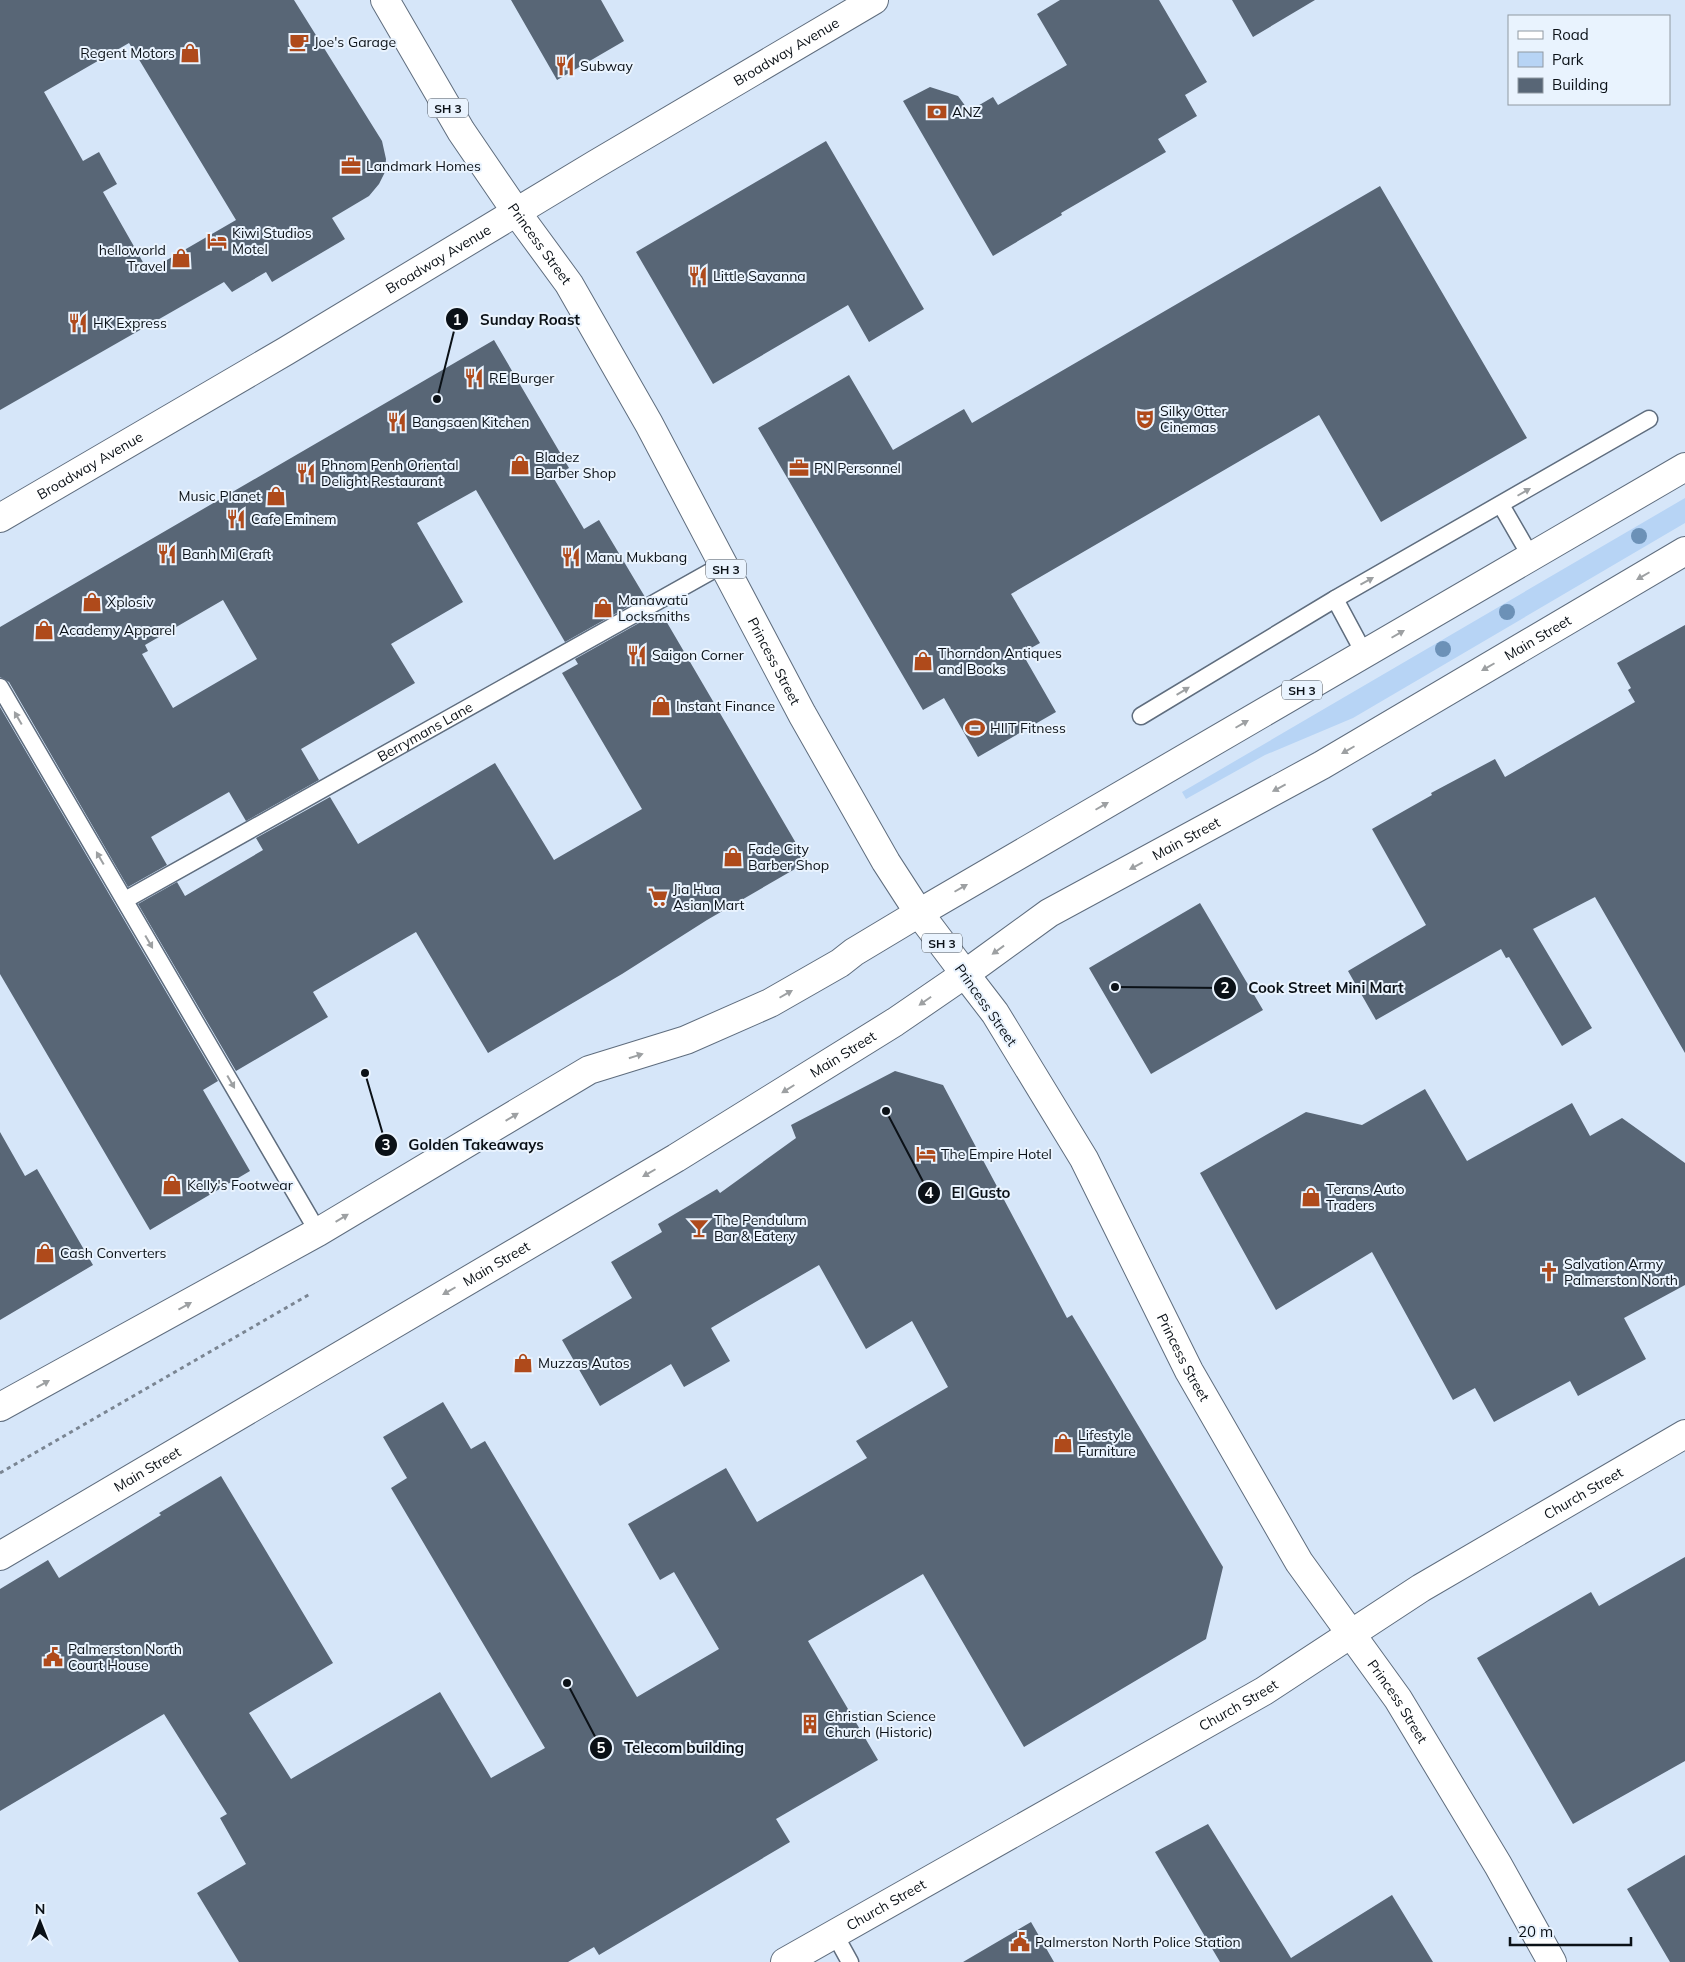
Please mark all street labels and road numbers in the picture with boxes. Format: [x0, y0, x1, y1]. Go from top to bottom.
street label: Broadway Avenue [730, 14, 842, 90]
road number: SH 3 [428, 99, 468, 118]
street label: Princess Street [504, 200, 575, 288]
street label: Broadway Avenue [382, 221, 494, 298]
street label: Broadway Avenue [34, 428, 146, 503]
road number: SH 3 [706, 560, 746, 578]
street label: Main Street [1501, 611, 1574, 664]
street label: Princess Street [744, 614, 805, 708]
road number: SH 3 [1282, 680, 1322, 700]
street label: Berrymans Lane [374, 698, 476, 766]
street label: Main Street [1149, 813, 1223, 864]
road number: SH 3 [922, 934, 962, 952]
street label: Princess Street [951, 960, 1021, 1050]
street label: Main Street [807, 1027, 879, 1082]
street label: Main Street [460, 1237, 533, 1290]
street label: Princess Street [1153, 1311, 1214, 1405]
street label: Main Street [111, 1443, 184, 1496]
street label: Church Street [1541, 1463, 1626, 1523]
street label: Princess Street [1364, 1656, 1432, 1747]
street label: Church Street [1196, 1675, 1281, 1735]
street label: Church Street [843, 1875, 929, 1934]

